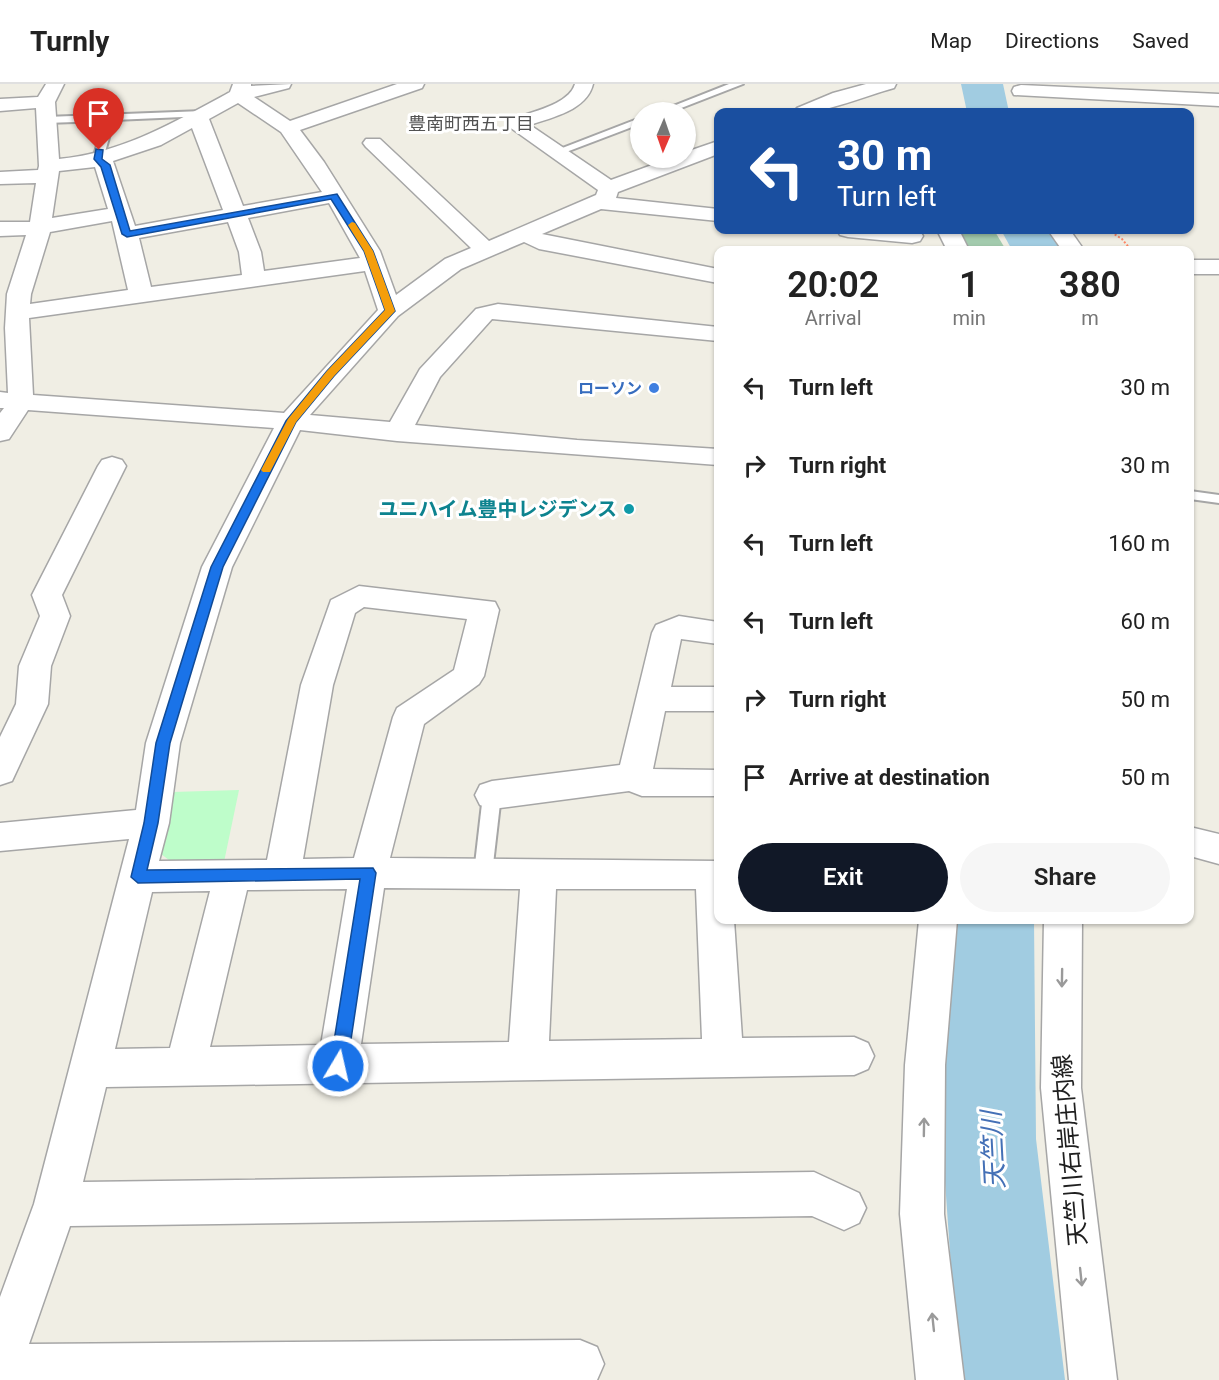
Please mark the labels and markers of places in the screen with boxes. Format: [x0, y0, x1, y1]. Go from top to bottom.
pin [73, 88, 124, 150]
place label: ローソン [578, 379, 642, 398]
marker: ローソン [647, 381, 661, 395]
place label: ユニハイム豊中レジデンス [378, 497, 617, 521]
marker: ユニハイム豊中レジデンス [622, 502, 636, 516]

